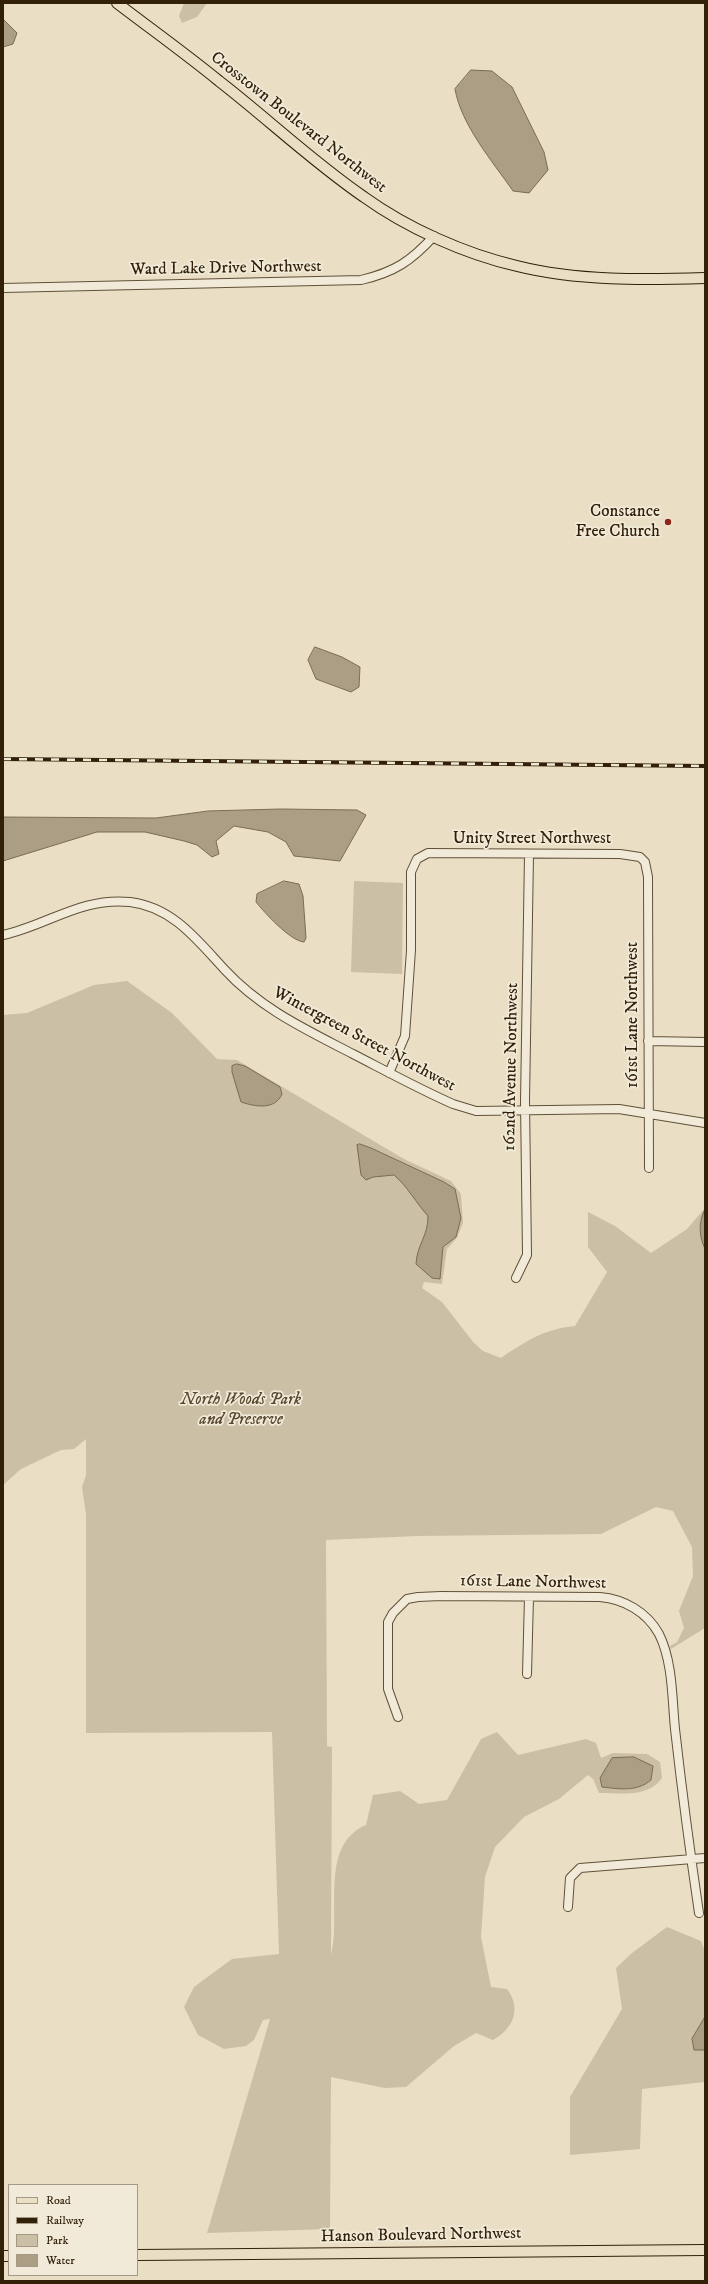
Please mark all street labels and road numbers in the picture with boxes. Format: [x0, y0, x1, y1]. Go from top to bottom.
street label: Crosstown Boulevard Northwest [206, 48, 390, 198]
street label: Ward Lake Drive Northwest [130, 257, 322, 281]
street label: Unity Street Northwest [453, 829, 611, 849]
street label: 161st Lane Northwest [623, 942, 643, 1088]
street label: Wintergreen Street Northwest [269, 983, 459, 1097]
street label: 162nd Avenue Northwest [500, 983, 524, 1151]
street label: 161st Lane Northwest [460, 1572, 606, 1594]
street label: Hanson Boulevard Northwest [320, 2224, 522, 2248]

